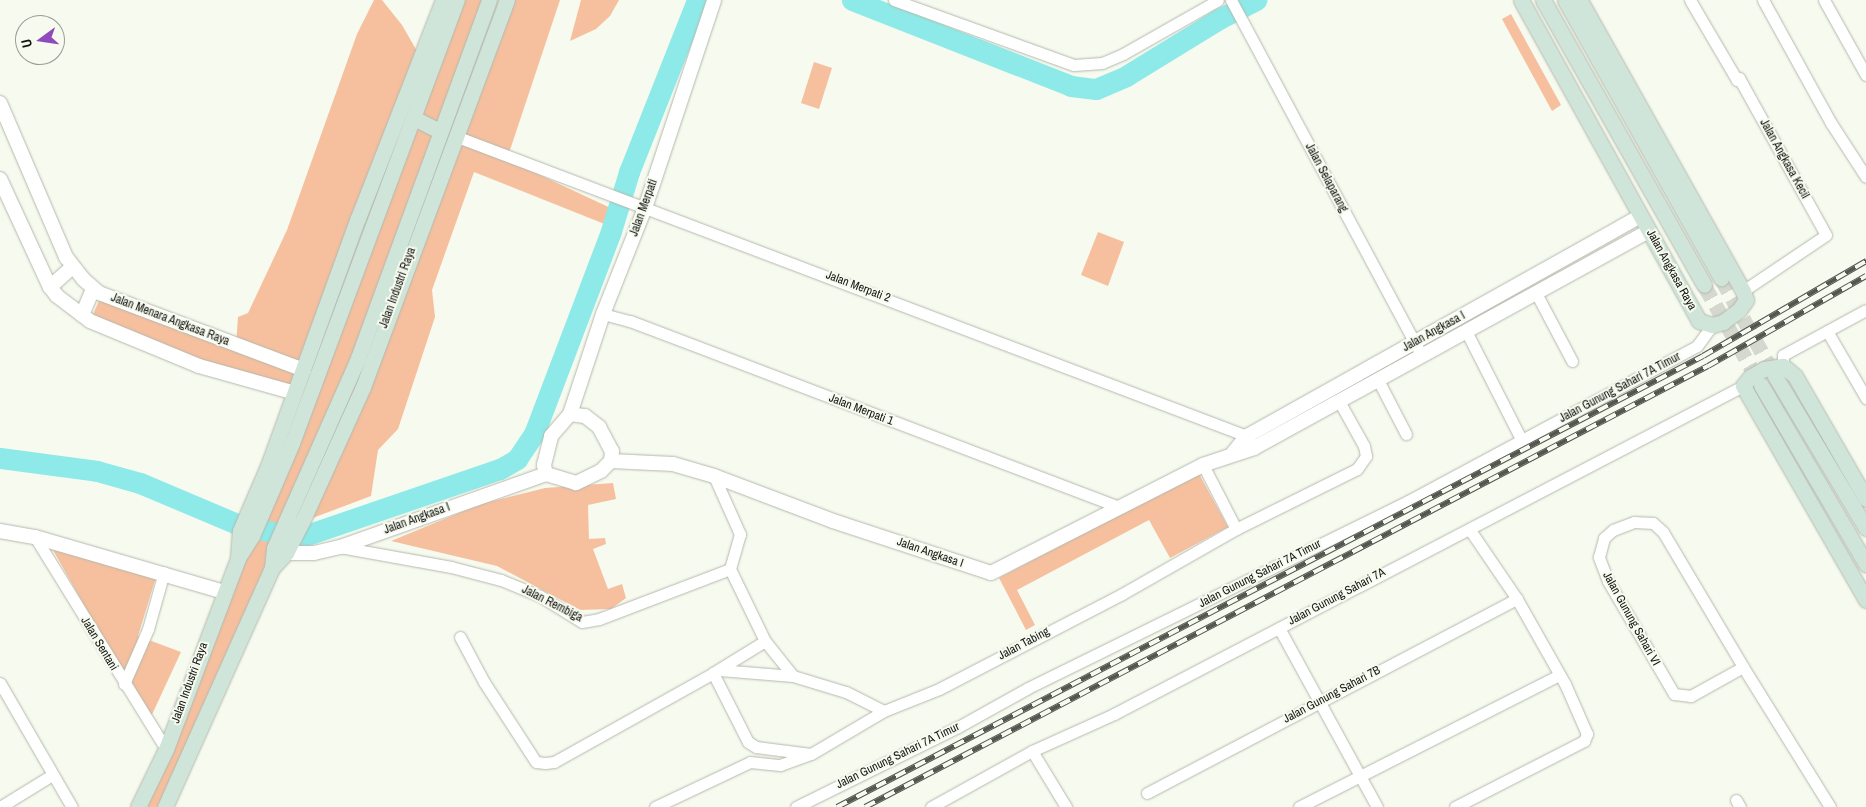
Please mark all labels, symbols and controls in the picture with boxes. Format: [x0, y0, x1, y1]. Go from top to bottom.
north arrow [15, 15, 65, 65]
text: U [17, 37, 36, 50]
street label: Jalan Angkasa Kecil [1756, 117, 1812, 201]
street label: Jalan Selaparang [1302, 141, 1350, 215]
street label: Jalan Merpati [627, 178, 661, 238]
street label: Jalan Angkasa Raya [1643, 227, 1699, 313]
street label: Jalan Industri Raya [377, 246, 419, 330]
street label: Jalan Merpati 2 [824, 268, 892, 306]
street label: Jalan Menara Angkasa Raya [108, 291, 232, 349]
street label: Jalan Angkasa I [1400, 309, 1468, 355]
street label: Jalan Gunung Sahari 7A Timur [1557, 350, 1683, 426]
street label: Jalan Merpati 1 [827, 391, 895, 429]
street label: Jalan Angkasa I [382, 500, 452, 538]
street label: Jalan Angkasa I [895, 535, 965, 571]
street label: Jalan Gunung Sahari 7A Timur [1196, 537, 1324, 611]
street label: Jalan Gunung Sahari 7A [1286, 565, 1388, 629]
street label: Jalan Gunung Sahari VI [1599, 570, 1663, 668]
street label: Jalan Rembiga [519, 583, 585, 625]
street label: Jalan Sentani [77, 614, 121, 674]
street label: Jalan Tabing [996, 624, 1052, 664]
street label: Jalan Industri Raya [169, 641, 211, 725]
street label: Jalan Gunung Sahari 7B [1281, 663, 1383, 727]
street label: Jalan Gunung Sahari 7A Timur [834, 720, 962, 792]

